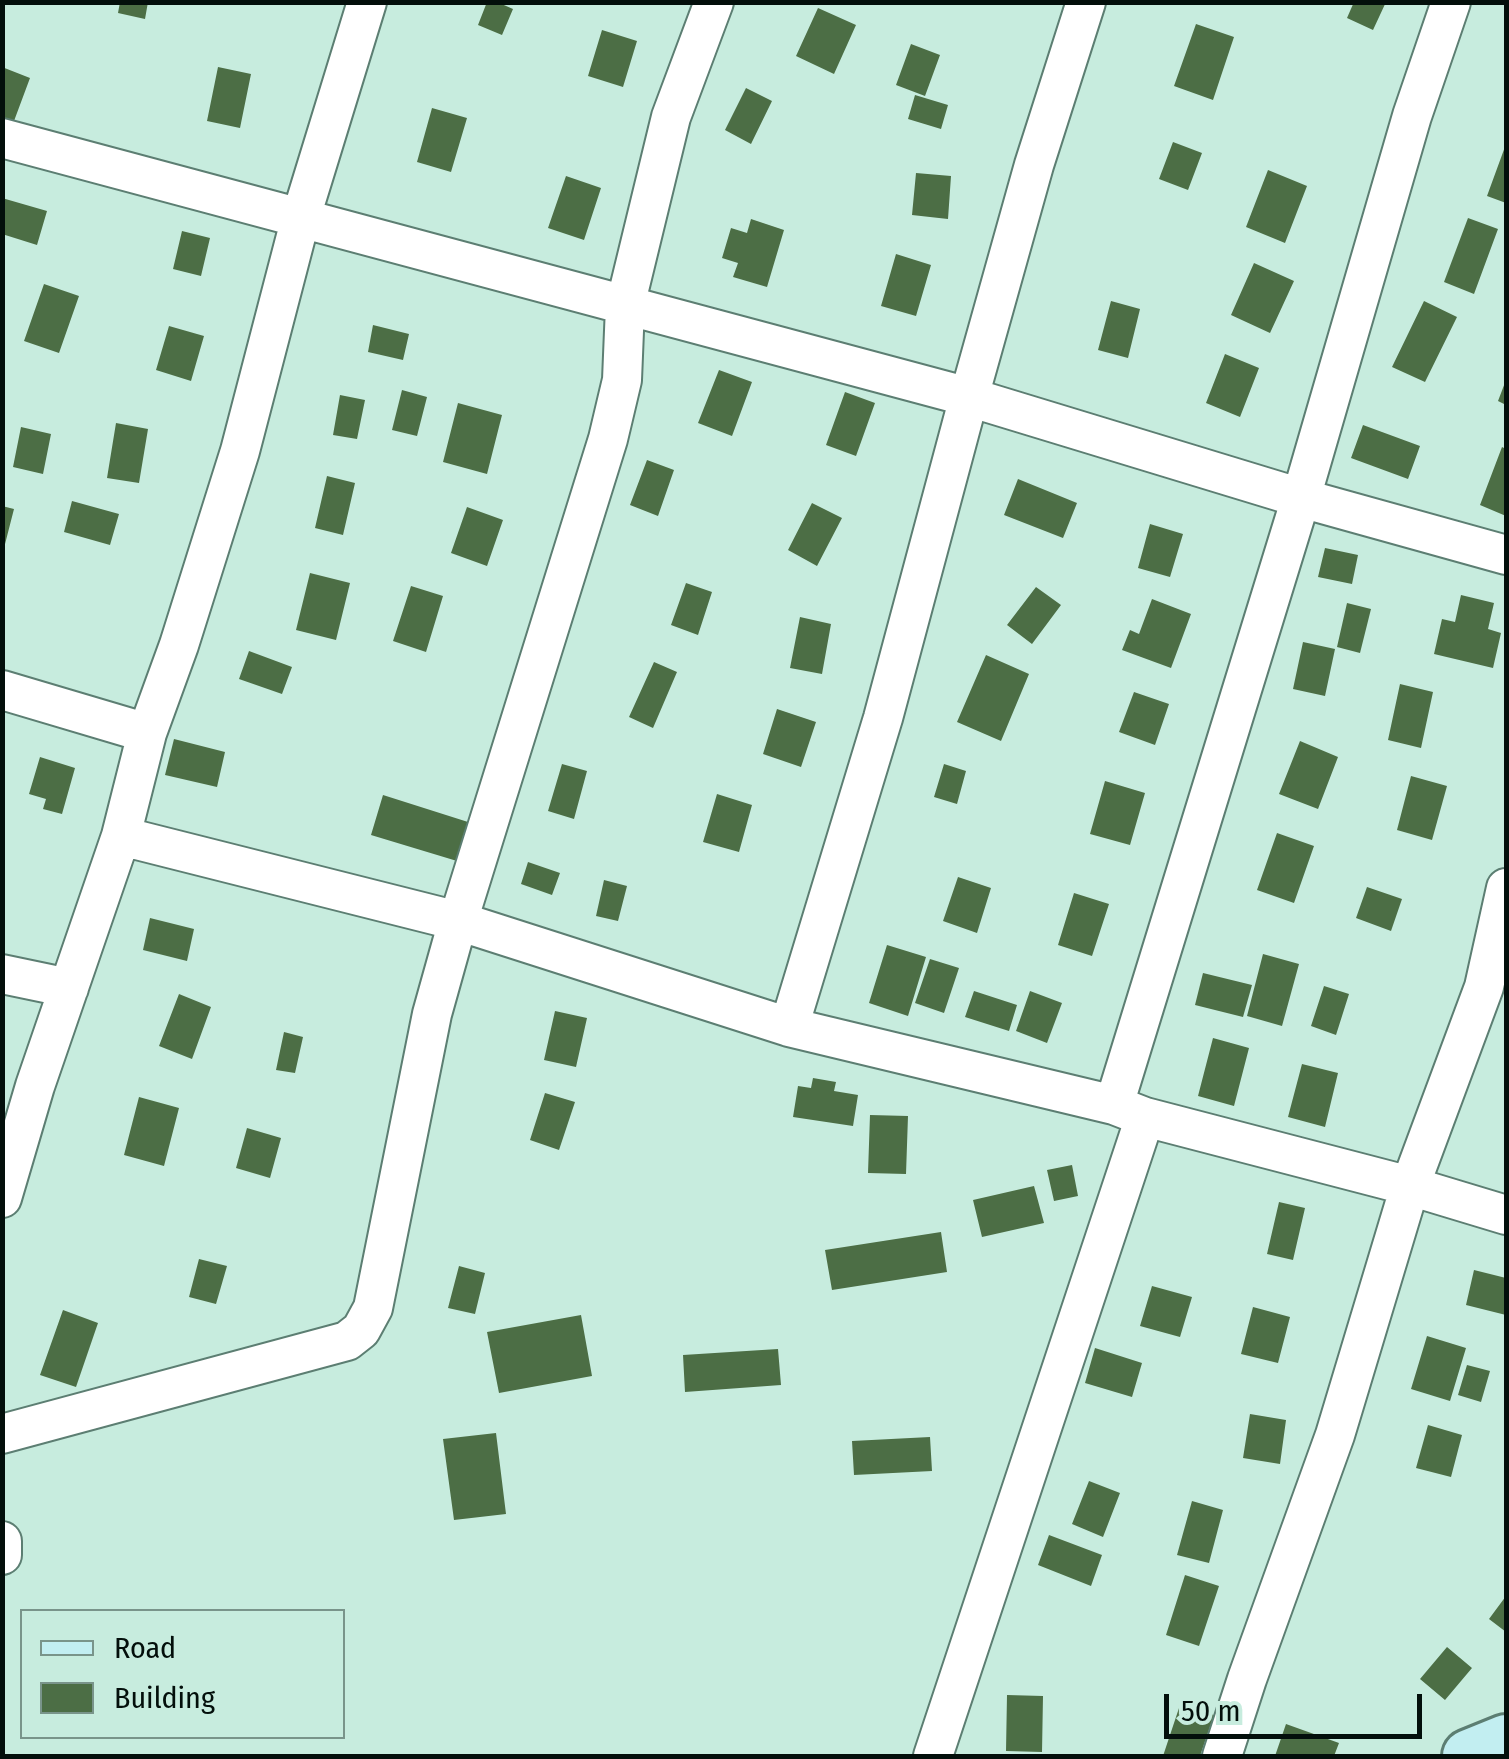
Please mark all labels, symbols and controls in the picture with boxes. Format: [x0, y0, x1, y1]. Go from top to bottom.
legend [20, 1609, 345, 1739]
text: Road [114, 1630, 176, 1666]
scale bar [1169, 1674, 1426, 1736]
text: Building [114, 1680, 215, 1716]
text: 50 m [1181, 1693, 1241, 1729]

